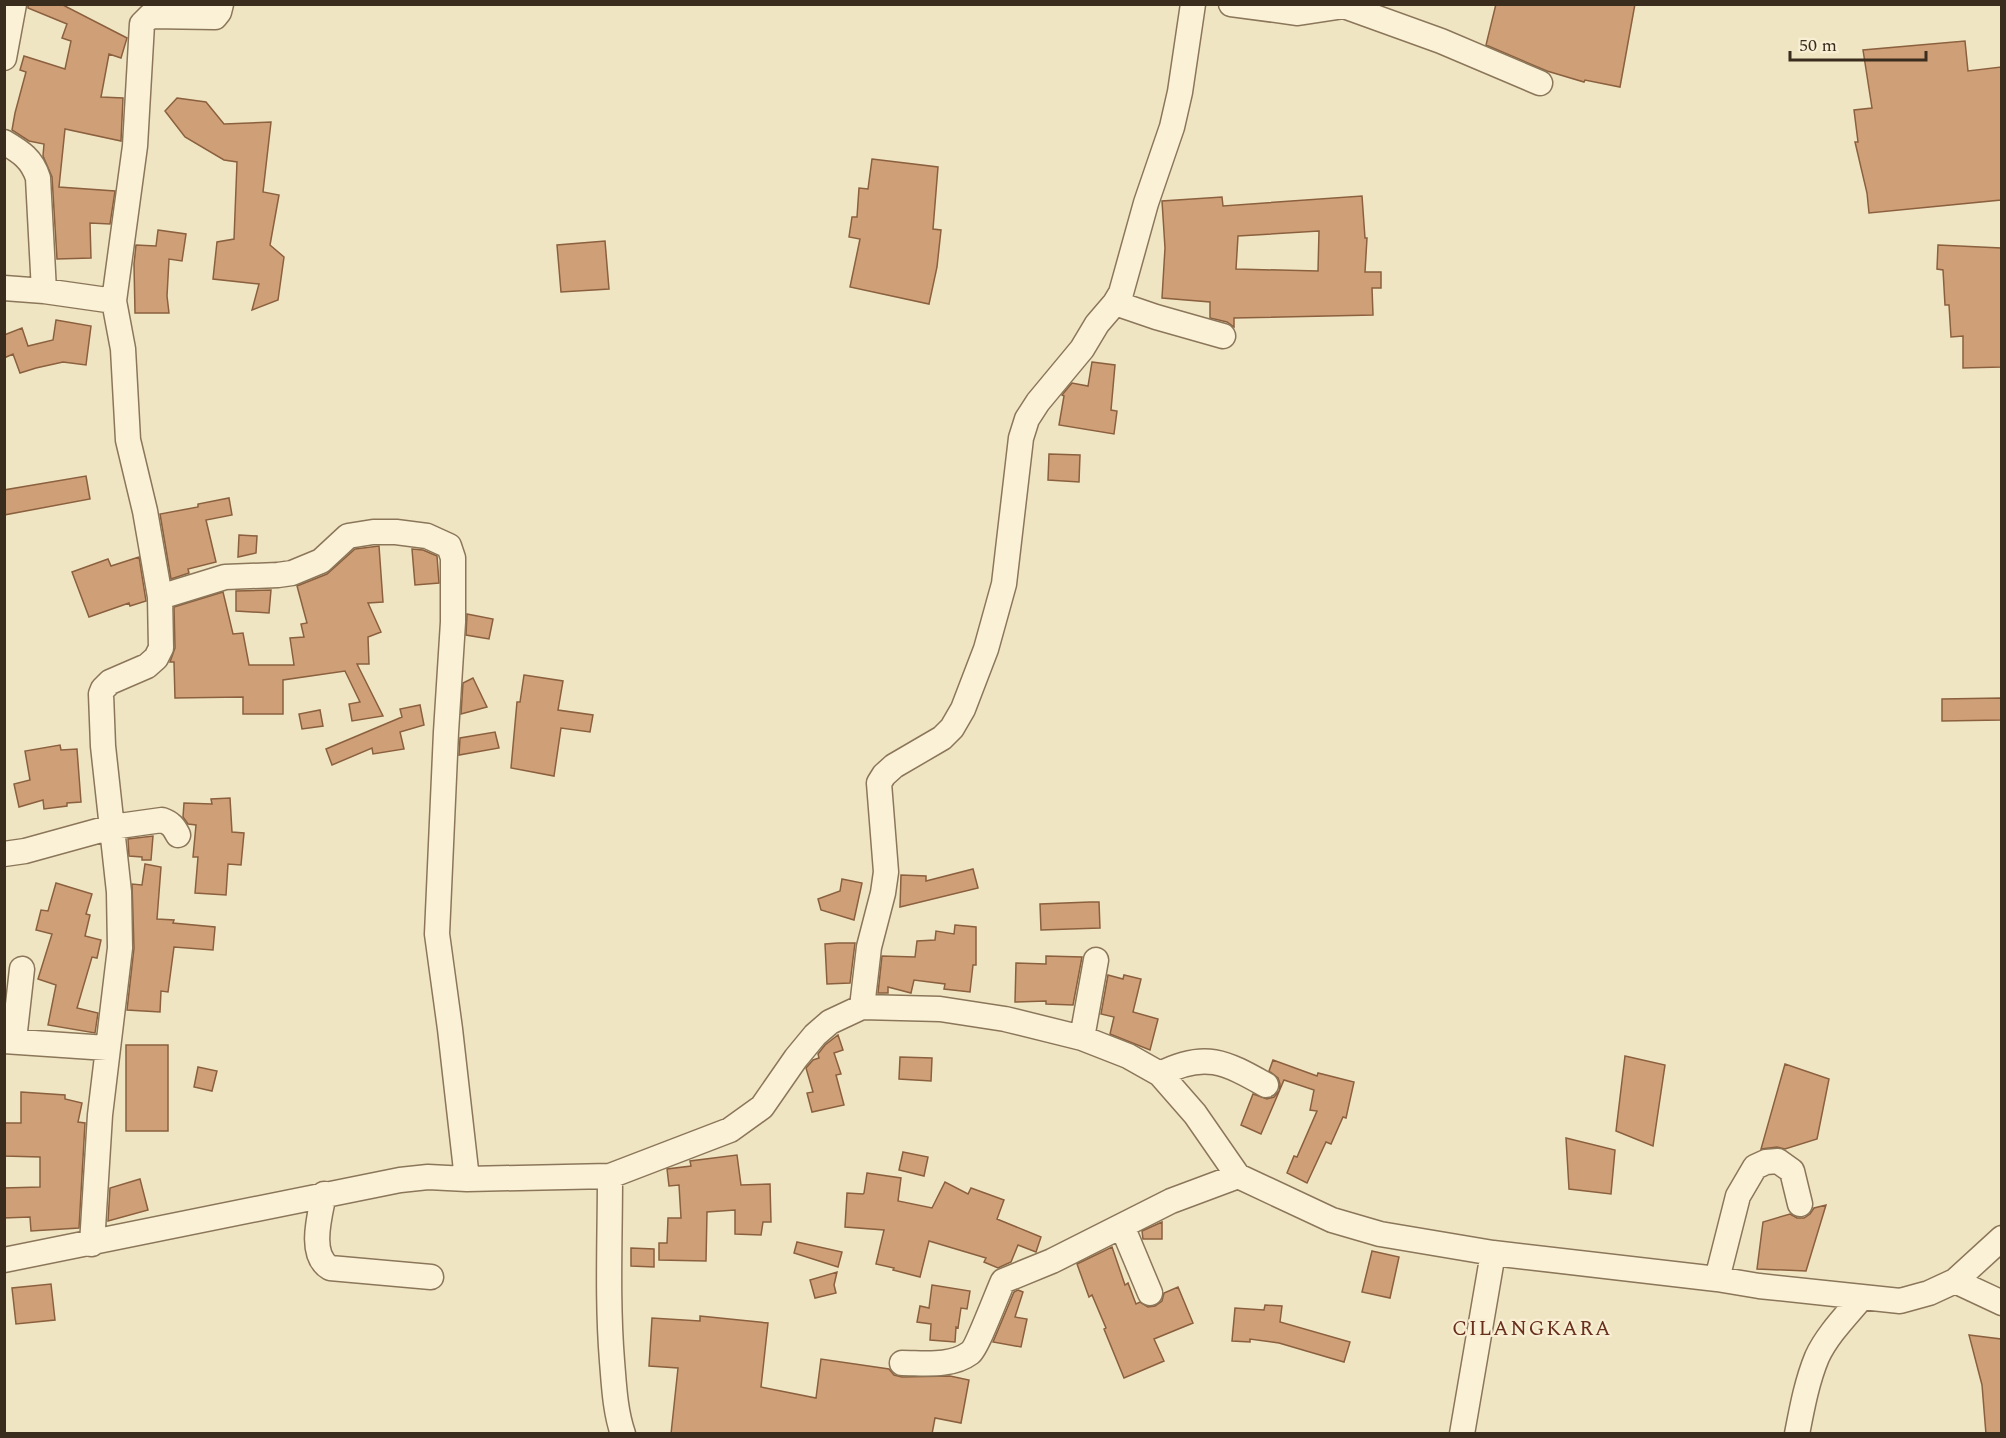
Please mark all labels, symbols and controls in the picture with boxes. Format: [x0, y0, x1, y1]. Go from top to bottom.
scale bar [1790, 24, 1926, 62]
text: 50 m [1799, 32, 1837, 59]
district label: CILANGKARA [1452, 1313, 1612, 1345]

